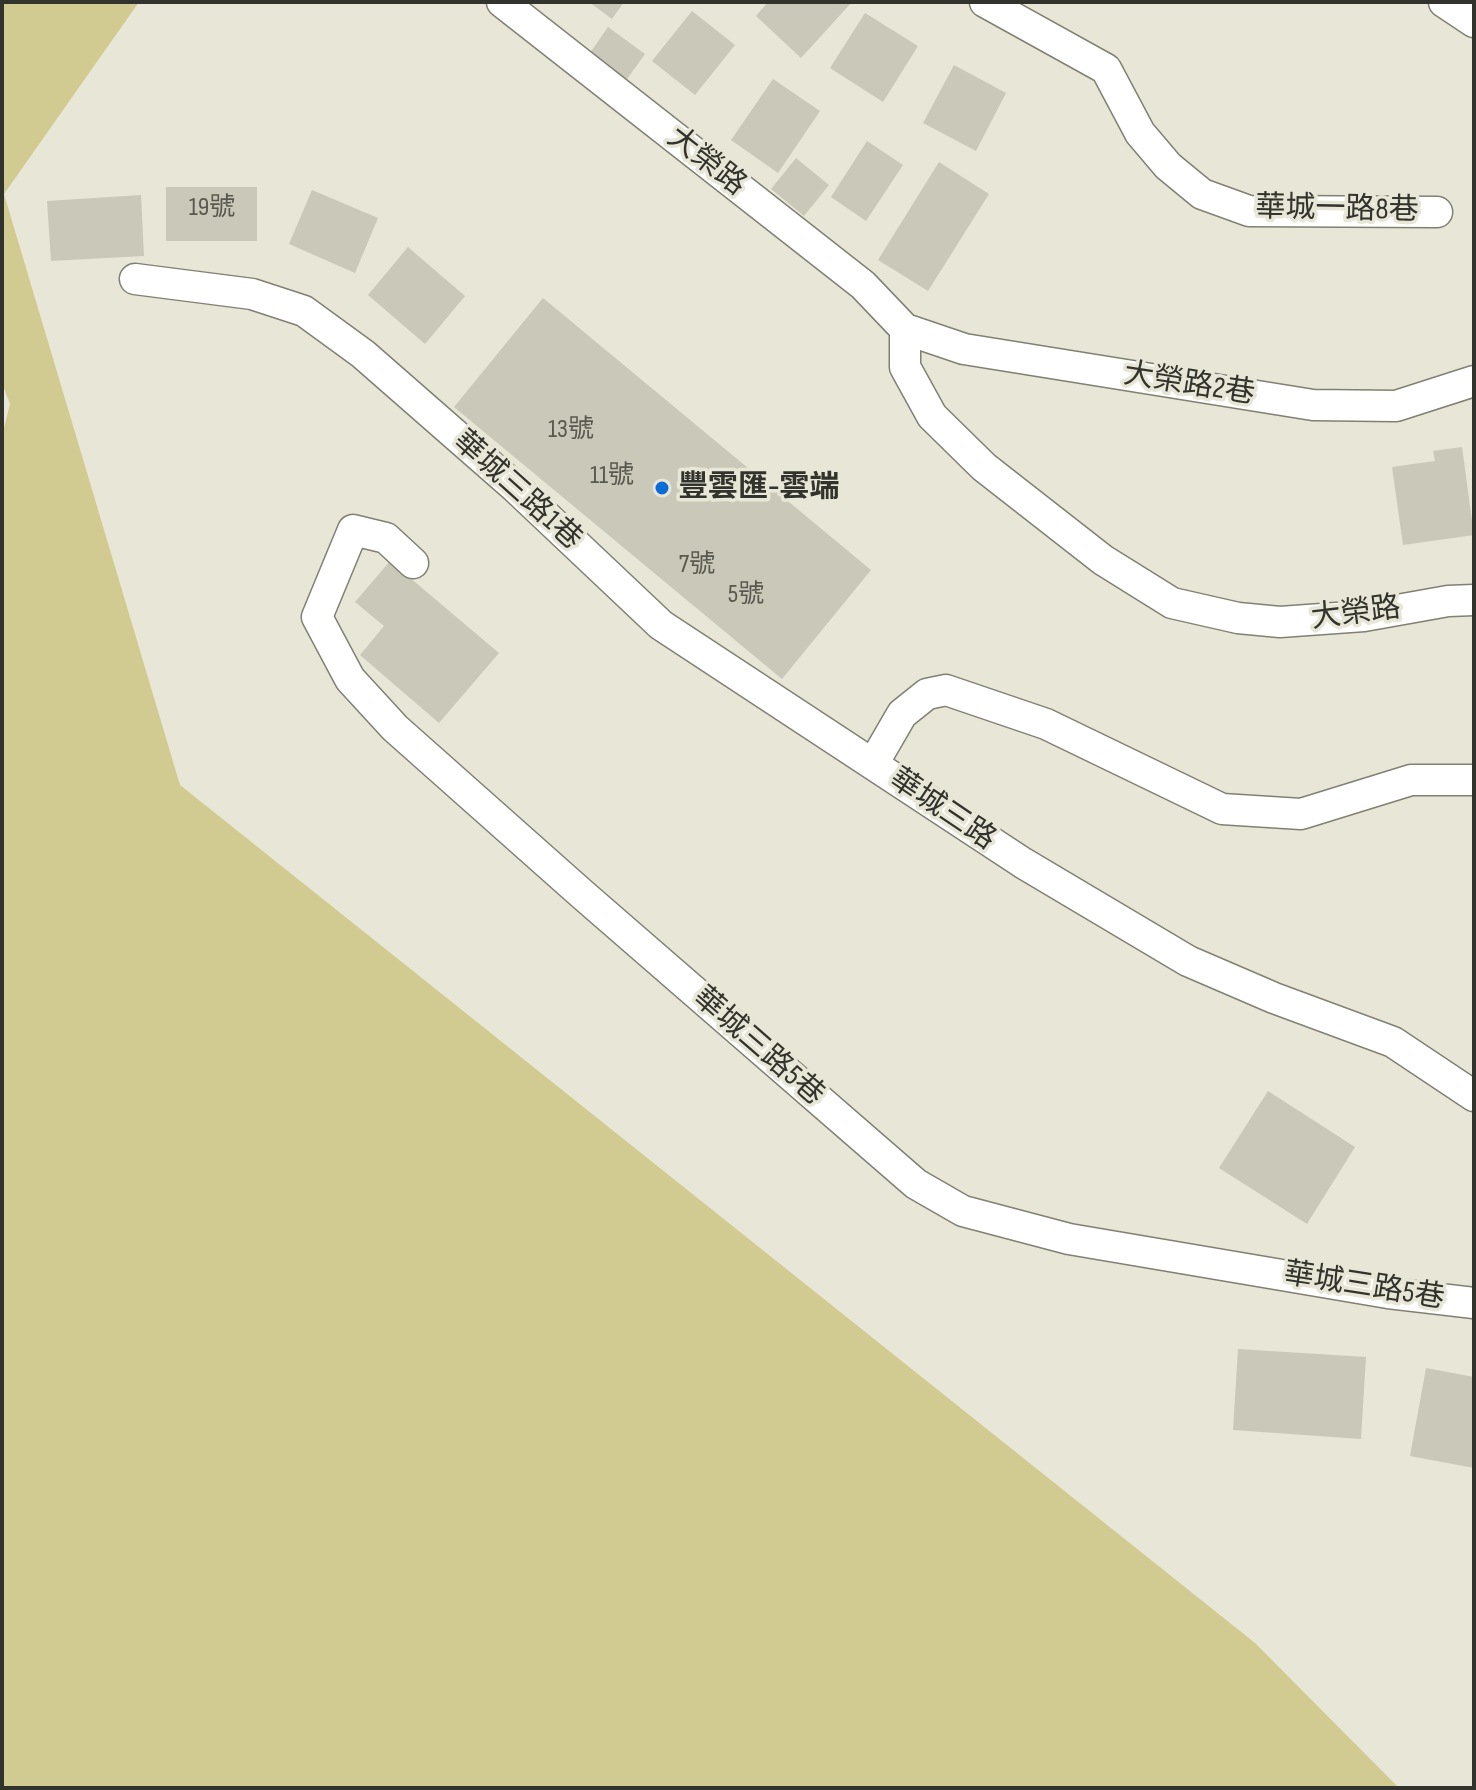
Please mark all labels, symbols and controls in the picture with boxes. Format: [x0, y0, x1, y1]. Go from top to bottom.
street label: 大榮路 [659, 120, 753, 204]
street label: 華城一路8巷 [1255, 191, 1419, 229]
house number: 19號 [189, 192, 235, 224]
street label: 大榮路2巷 [1121, 357, 1257, 413]
house number: 13號 [548, 414, 594, 446]
street label: 華城三路1巷 [445, 424, 589, 558]
house number: 11號 [590, 460, 634, 492]
place label: 豐雲匯-雲端 [678, 470, 839, 506]
marker: 豐雲匯-雲端 [653, 479, 671, 497]
house number: 7號 [679, 549, 715, 581]
house number: 5號 [728, 579, 764, 611]
street label: 大榮路 [1309, 591, 1403, 637]
street label: 華城三路 [882, 762, 1002, 858]
street label: 華城三路5巷 [685, 980, 831, 1114]
street label: 華城三路5巷 [1281, 1257, 1447, 1317]

